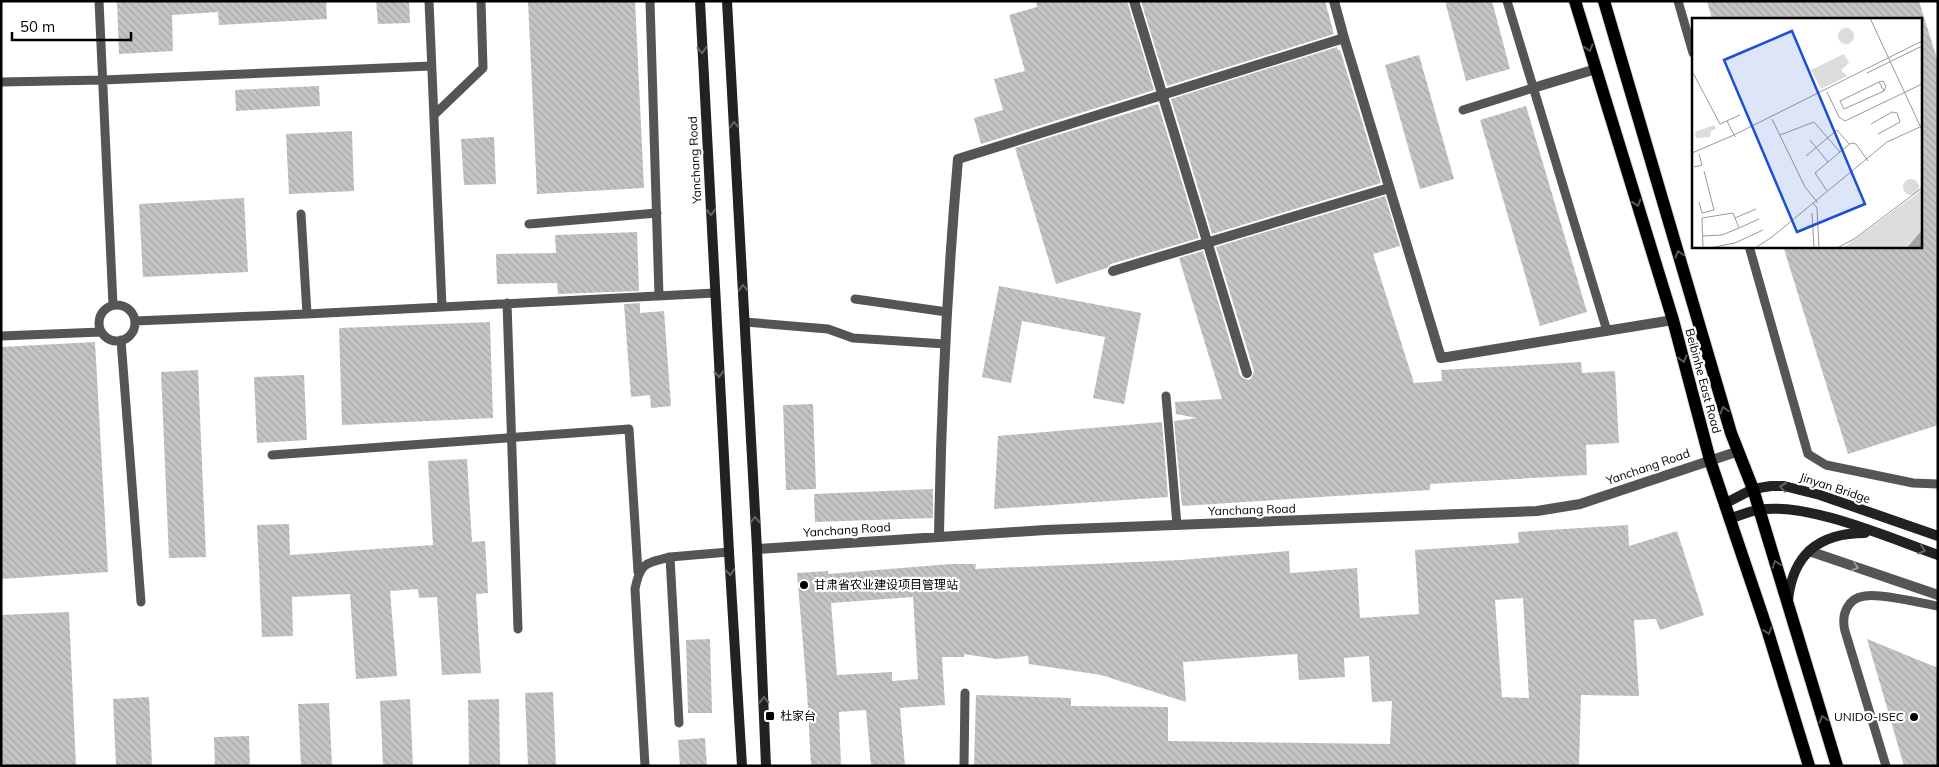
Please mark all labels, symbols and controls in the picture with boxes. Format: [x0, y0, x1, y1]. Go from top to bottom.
scale bar [12, 10, 131, 42]
text: 50 m [20, 17, 55, 36]
inset map [1692, 18, 1922, 248]
one-way arrow [1584, 43, 1594, 51]
one-way arrow [697, 46, 708, 54]
street label: Yanchang Road [685, 116, 704, 205]
one-way arrow [728, 121, 739, 129]
one-way arrow [1632, 198, 1642, 207]
one-way arrow [705, 208, 716, 216]
one-way arrow [1674, 250, 1684, 258]
one-way arrow [737, 283, 748, 291]
street label: Beibinhe East Road [1682, 327, 1725, 435]
one-way arrow [1677, 354, 1688, 363]
one-way arrow [714, 371, 725, 379]
one-way arrow [1720, 406, 1730, 414]
street label: Yanchang Road [1603, 445, 1692, 488]
street label: Jinyan Bridge [1798, 469, 1873, 506]
one-way arrow [1779, 482, 1787, 493]
street label: Yanchang Road [1207, 500, 1296, 519]
one-way arrow [750, 515, 761, 523]
street label: Yanchang Road [802, 519, 891, 540]
one-way arrow [1917, 544, 1926, 554]
one-way arrow [1771, 560, 1781, 568]
one-way arrow [1850, 561, 1859, 571]
one-way arrow [724, 568, 735, 576]
place label: 甘肃省农业建设项目管理站 [814, 577, 958, 592]
marker: 甘肃省农业建设项目管理站 [798, 579, 810, 591]
one-way arrow [1762, 627, 1772, 635]
one-way arrow [758, 695, 769, 703]
place label: 杜家台 [780, 708, 816, 723]
place label: UNIDO-ISEC [1834, 709, 1904, 724]
marker: 杜家台 [764, 710, 776, 722]
marker: UNIDO-ISEC [1908, 711, 1920, 723]
one-way arrow [1818, 715, 1828, 724]

